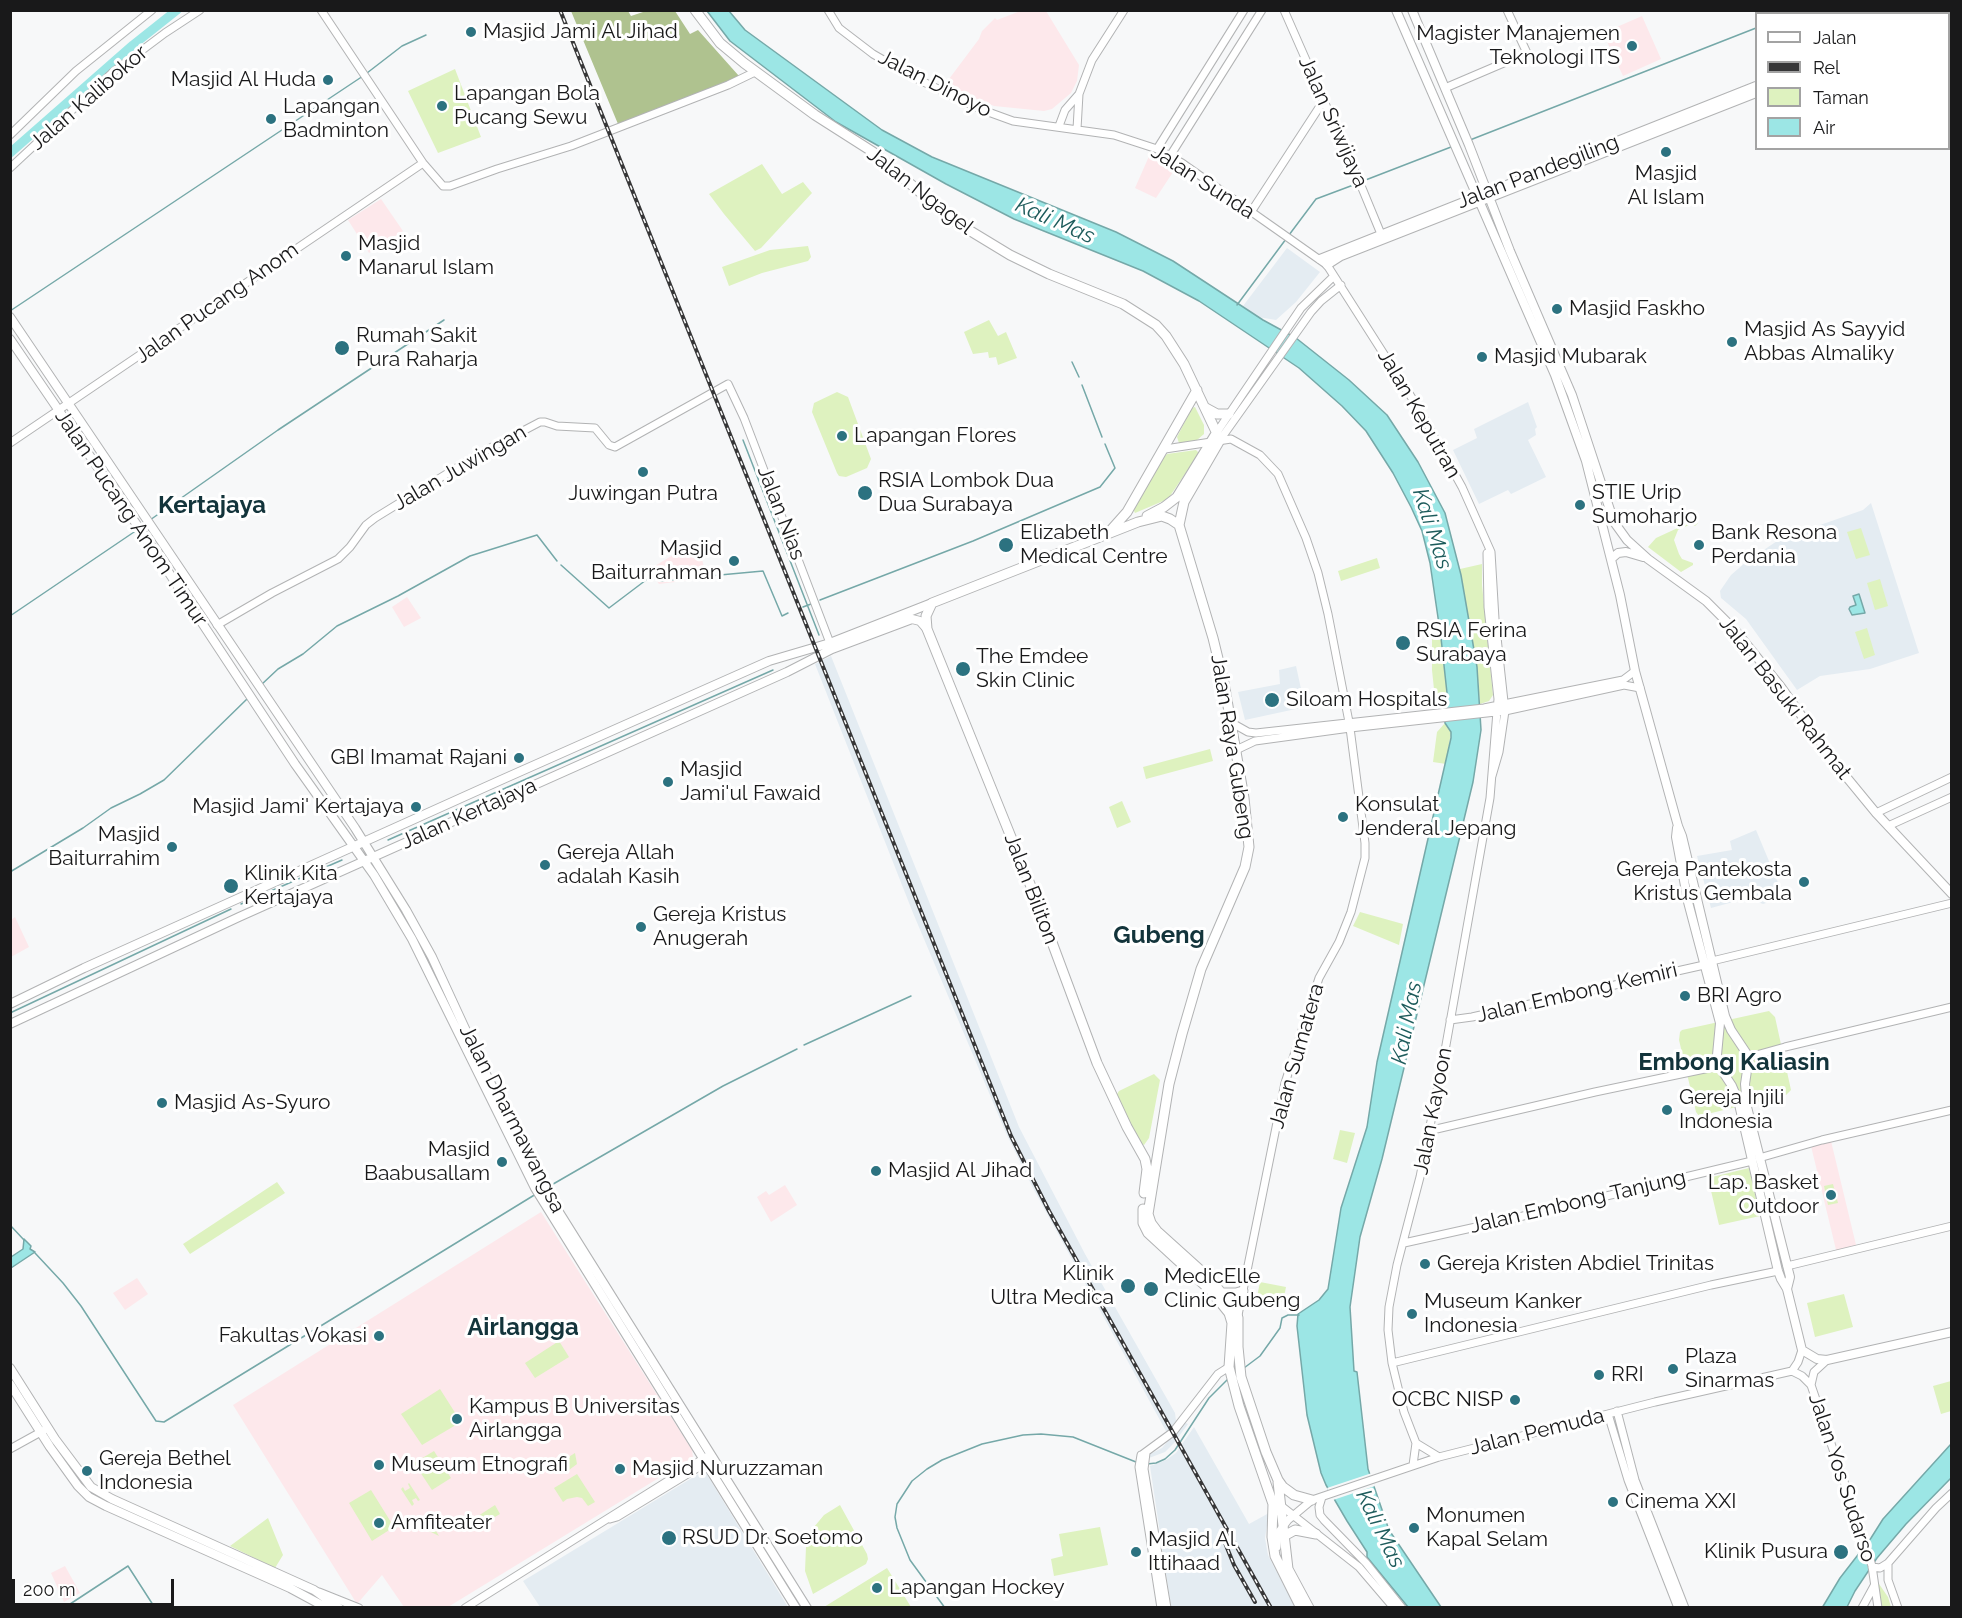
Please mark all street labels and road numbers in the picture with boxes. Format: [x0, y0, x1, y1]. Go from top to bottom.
street label: Jalan Kalibokor [25, 40, 153, 156]
street label: Jalan Dinoyo [874, 45, 996, 123]
street label: Jalan Sriwijaya [1293, 53, 1373, 191]
street label: Jalan Pandegiling [1454, 130, 1622, 214]
street label: Jalan Sunda [1147, 139, 1259, 225]
street label: Jalan Ngagel [862, 142, 978, 240]
street label: Jalan Pucang Anom [131, 237, 303, 369]
street label: Jalan Keputran [1372, 345, 1466, 483]
street label: Jalan Pucang Anom Timur [49, 405, 213, 631]
street label: Jalan Juwingan [389, 420, 531, 516]
street label: Jalan Nias [752, 463, 810, 563]
street label: Jalan Basuki Rahmat [1713, 611, 1857, 785]
street label: Jalan Raya Gubeng [1205, 653, 1259, 841]
street label: Jalan Kertajaya [397, 773, 541, 855]
street label: Jalan Biliton [998, 830, 1064, 948]
street label: Jalan Embong Kemiri [1474, 958, 1680, 1028]
street label: Jalan Sumatera [1264, 980, 1330, 1132]
street label: Jalan Dharmawangsa [454, 1021, 570, 1217]
street label: Jalan Kayoon [1408, 1045, 1458, 1177]
street label: Jalan Embong Tanjung [1468, 1165, 1688, 1239]
street label: Jalan Yos Sudarso [1803, 1391, 1881, 1565]
street label: Jalan Pemuda [1467, 1403, 1607, 1461]

